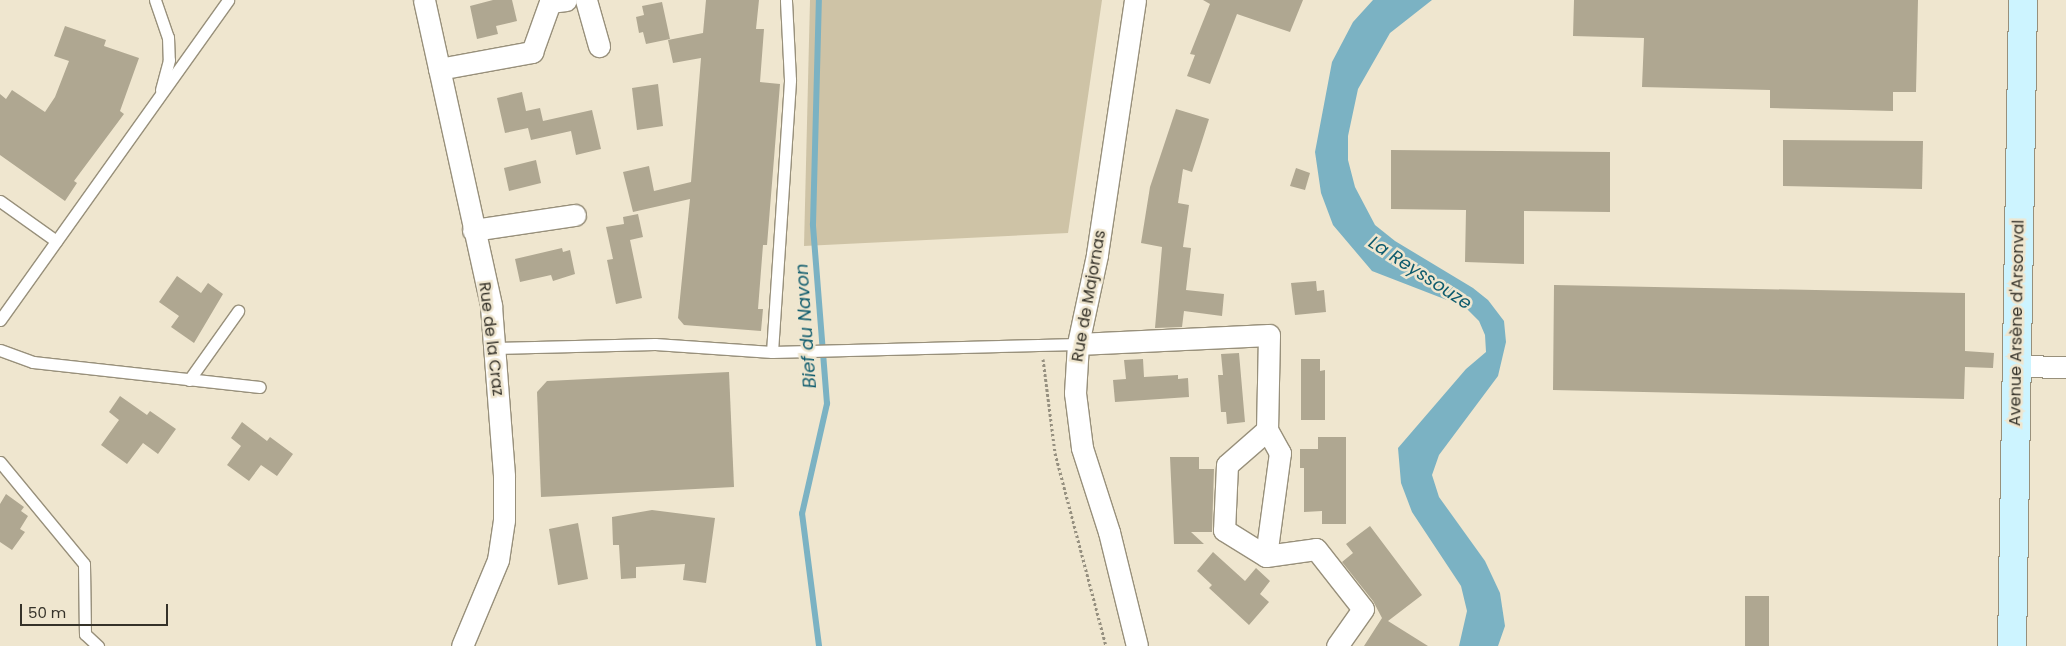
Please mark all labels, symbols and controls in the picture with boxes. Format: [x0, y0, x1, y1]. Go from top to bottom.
street label: Avenue Arsène d'Arsonval [2006, 220, 2028, 426]
street label: Rue de Majornas [1068, 229, 1110, 363]
water label: La Reyssouze [1364, 232, 1476, 314]
water label: Bief du Navon [791, 263, 821, 389]
street label: Rue de la Craz [474, 281, 508, 397]
scale bar [22, 594, 170, 626]
text: 50 m [28, 602, 66, 623]

